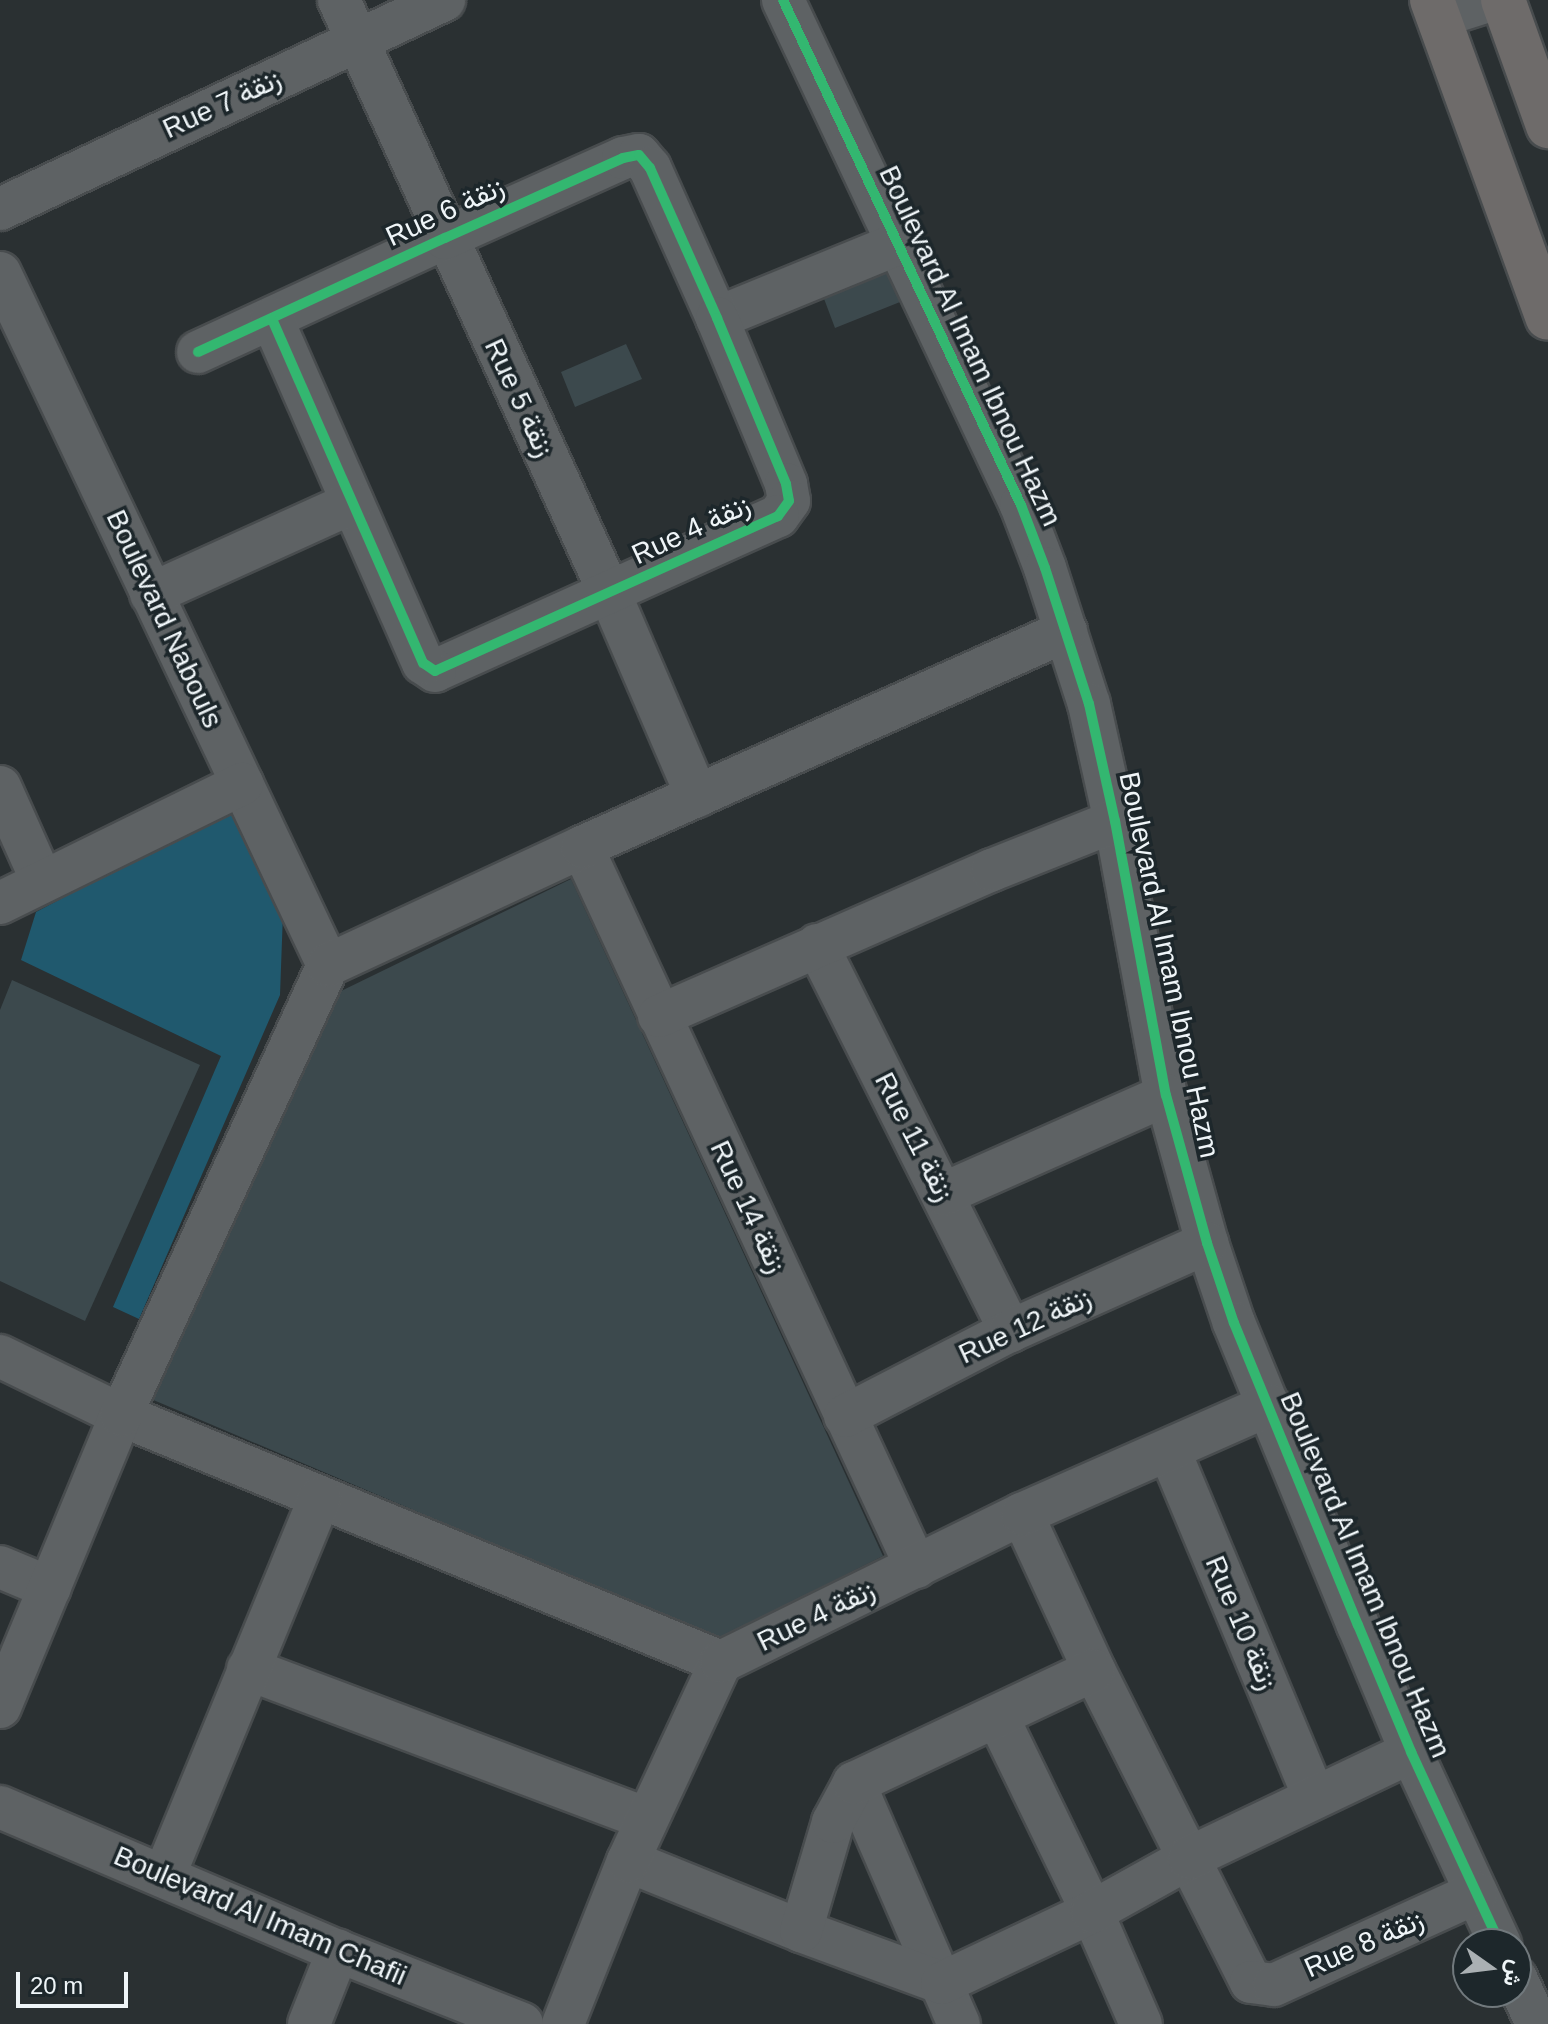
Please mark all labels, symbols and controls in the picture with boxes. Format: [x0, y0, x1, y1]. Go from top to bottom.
street label: Rue 7 زنقة [158, 62, 286, 146]
street label: Boulevard Al Imam Ibnou Hazm [871, 160, 1069, 532]
street label: Rue 6 زنقة [381, 170, 509, 254]
street label: Rue 5 زنقة [477, 334, 561, 462]
street label: Rue 4 زنقة [627, 488, 755, 572]
street label: Boulevard Nabouls [99, 505, 229, 733]
street label: Boulevard Al Imam Ibnou Hazm [1111, 768, 1227, 1162]
street label: Rue 11 زنقة [867, 1067, 961, 1207]
street label: Rue 14 زنقة [703, 1135, 793, 1279]
street label: Rue 12 زنقة [953, 1281, 1097, 1371]
street label: Boulevard Al Imam Ibnou Hazm [1272, 1387, 1458, 1763]
street label: Rue 10 زنقة [1198, 1551, 1284, 1695]
street label: Rue 4 زنقة [752, 1573, 880, 1659]
street label: Boulevard Al Imam Chafii [108, 1839, 412, 1993]
street label: Rue 8 زنقة [1299, 1903, 1429, 1985]
north arrow [1452, 1928, 1532, 2008]
scale bar [20, 1956, 132, 2006]
text: ش [1499, 1958, 1529, 1989]
text: 20 m [30, 1972, 83, 1999]

